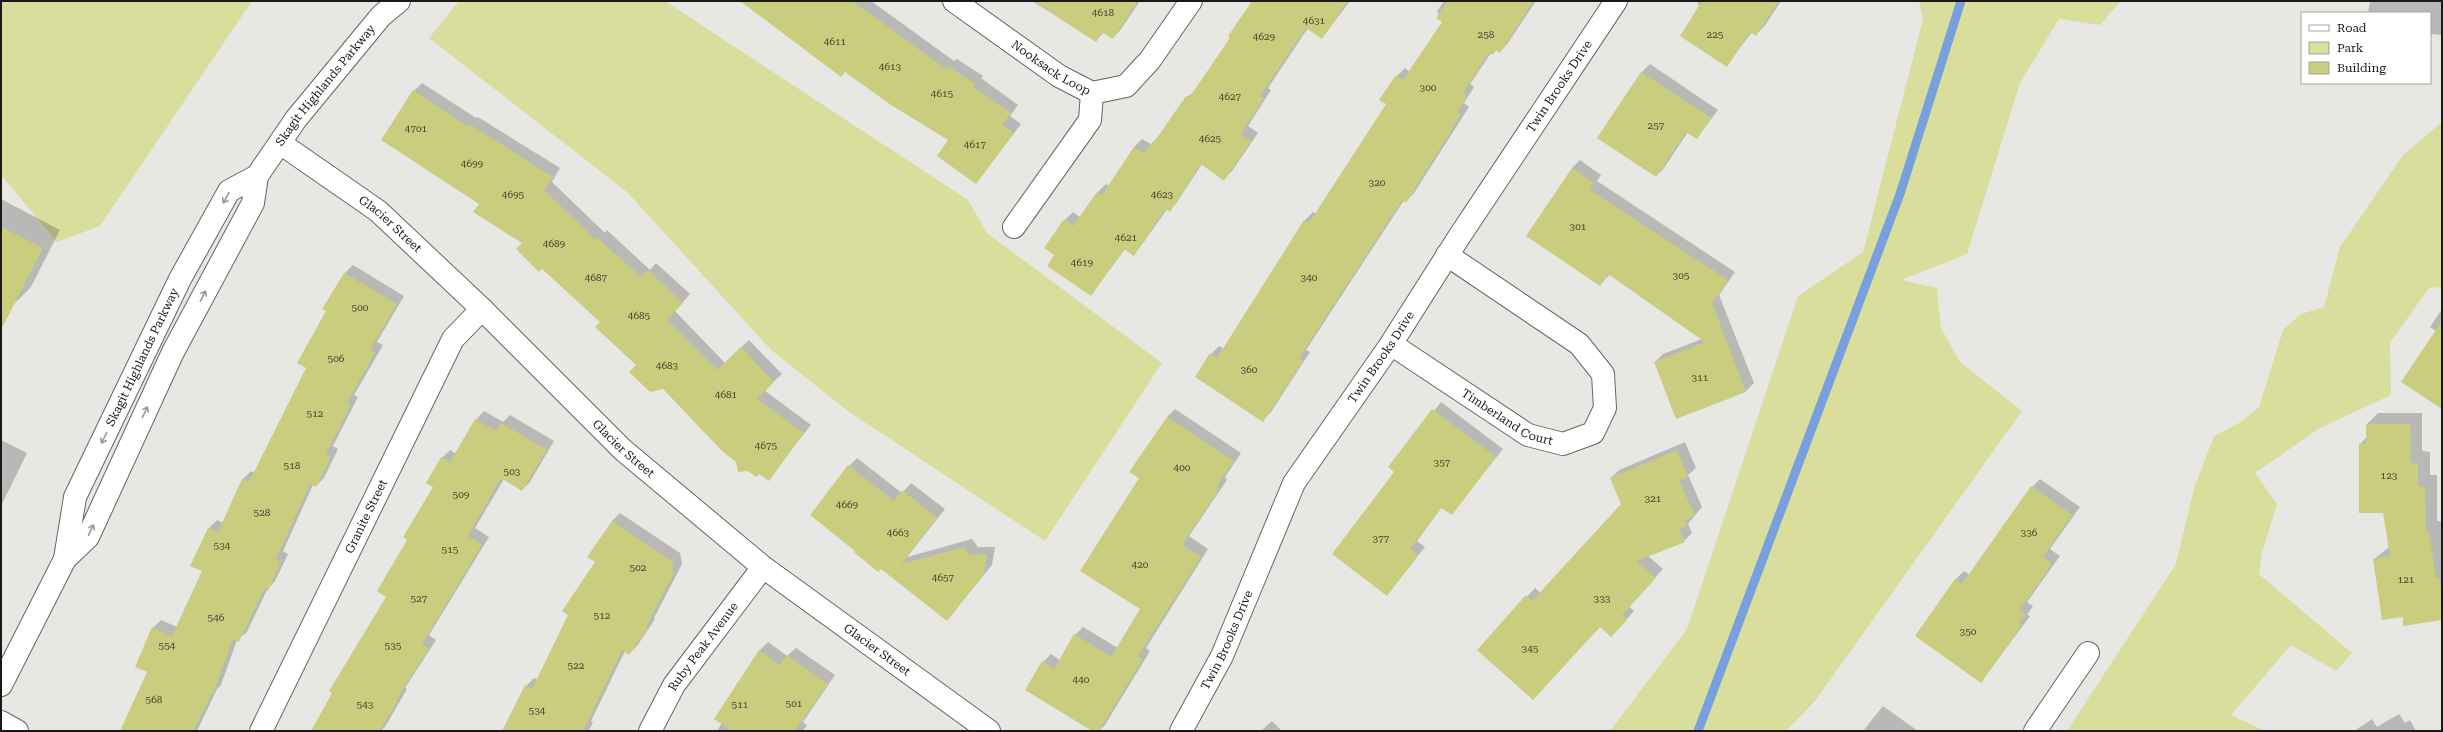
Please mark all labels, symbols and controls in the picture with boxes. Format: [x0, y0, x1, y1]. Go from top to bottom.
house number: 4618 [1092, 7, 1115, 18]
legend [2301, 12, 2431, 84]
house number: 4631 [1303, 15, 1326, 26]
street label: Skagit Highlands Parkway [273, 21, 379, 149]
text: Road [2337, 21, 2367, 35]
house number: 258 [1478, 29, 1495, 40]
house number: 225 [1707, 29, 1724, 40]
house number: 4629 [1253, 31, 1276, 42]
house number: 4611 [824, 36, 847, 47]
street label: Nooksack Loop [1009, 37, 1093, 98]
street label: Twin Brooks Drive [1523, 37, 1595, 135]
text: Park [2337, 41, 2364, 55]
house number: 4613 [879, 61, 902, 72]
text: Building [2337, 61, 2386, 75]
house number: 300 [1420, 82, 1437, 93]
house number: 4615 [931, 88, 954, 99]
house number: 4627 [1219, 91, 1242, 102]
house number: 257 [1648, 120, 1665, 131]
house number: 4701 [405, 123, 428, 134]
house number: 4625 [1199, 133, 1222, 144]
house number: 4617 [964, 139, 987, 150]
house number: 4699 [461, 158, 484, 169]
house number: 320 [1369, 177, 1386, 188]
house number: 4695 [502, 189, 525, 200]
house number: 4623 [1151, 189, 1174, 200]
one-way arrow [221, 191, 229, 203]
street label: Glacier Street [356, 193, 425, 256]
house number: 301 [1570, 221, 1587, 232]
house number: 4621 [1115, 232, 1138, 243]
house number: 4689 [543, 238, 566, 249]
house number: 4619 [1071, 257, 1094, 268]
house number: 305 [1673, 270, 1690, 281]
house number: 4687 [585, 272, 608, 283]
house number: 340 [1301, 272, 1318, 283]
street label: Skagit Highlands Parkway [103, 285, 182, 428]
one-way arrow [199, 290, 207, 302]
house number: 500 [352, 302, 369, 313]
street label: Twin Brooks Drive [1345, 308, 1417, 406]
house number: 4685 [628, 310, 651, 321]
house number: 506 [328, 353, 345, 364]
house number: 4683 [656, 360, 679, 371]
house number: 360 [1241, 364, 1258, 375]
house number: 311 [1692, 372, 1709, 383]
street label: Timberland Court [1459, 386, 1555, 448]
house number: 4681 [715, 389, 738, 400]
one-way arrow [142, 407, 149, 419]
house number: 512 [307, 408, 324, 419]
street label: Glacier Street [590, 417, 658, 481]
one-way arrow [100, 432, 107, 444]
house number: 4675 [755, 440, 778, 451]
house number: 357 [1434, 457, 1451, 468]
house number: 518 [284, 460, 301, 471]
house number: 400 [1174, 462, 1191, 473]
house number: 503 [504, 466, 521, 477]
house number: 123 [2381, 470, 2398, 481]
street label: Granite Street [342, 477, 390, 556]
house number: 509 [453, 489, 470, 500]
house number: 321 [1645, 493, 1662, 504]
house number: 4669 [836, 499, 859, 510]
house number: 528 [254, 507, 271, 518]
one-way arrow [88, 525, 95, 537]
house number: 4663 [887, 527, 910, 538]
house number: 336 [2021, 527, 2038, 538]
house number: 377 [1373, 533, 1390, 544]
house number: 534 [214, 540, 231, 551]
house number: 515 [442, 544, 459, 555]
house number: 420 [1132, 559, 1149, 570]
house number: 502 [630, 562, 647, 573]
house number: 4657 [932, 572, 955, 583]
house number: 121 [2398, 574, 2415, 585]
street label: Twin Brooks Drive [1198, 588, 1256, 692]
house number: 527 [411, 593, 428, 604]
house number: 333 [1594, 593, 1611, 604]
street label: Ruby Peak Avenue [665, 599, 741, 693]
house number: 512 [594, 610, 611, 621]
house number: 546 [208, 612, 225, 623]
street label: Glacier Street [841, 621, 914, 679]
house number: 350 [1960, 626, 1977, 637]
house number: 554 [159, 640, 176, 651]
house number: 535 [385, 640, 402, 651]
house number: 345 [1522, 643, 1539, 654]
house number: 522 [568, 660, 585, 671]
house number: 440 [1073, 674, 1090, 685]
house number: 568 [146, 694, 163, 705]
house number: 501 [786, 698, 803, 709]
house number: 543 [357, 699, 374, 710]
house number: 511 [732, 699, 749, 710]
house number: 534 [529, 705, 546, 716]

